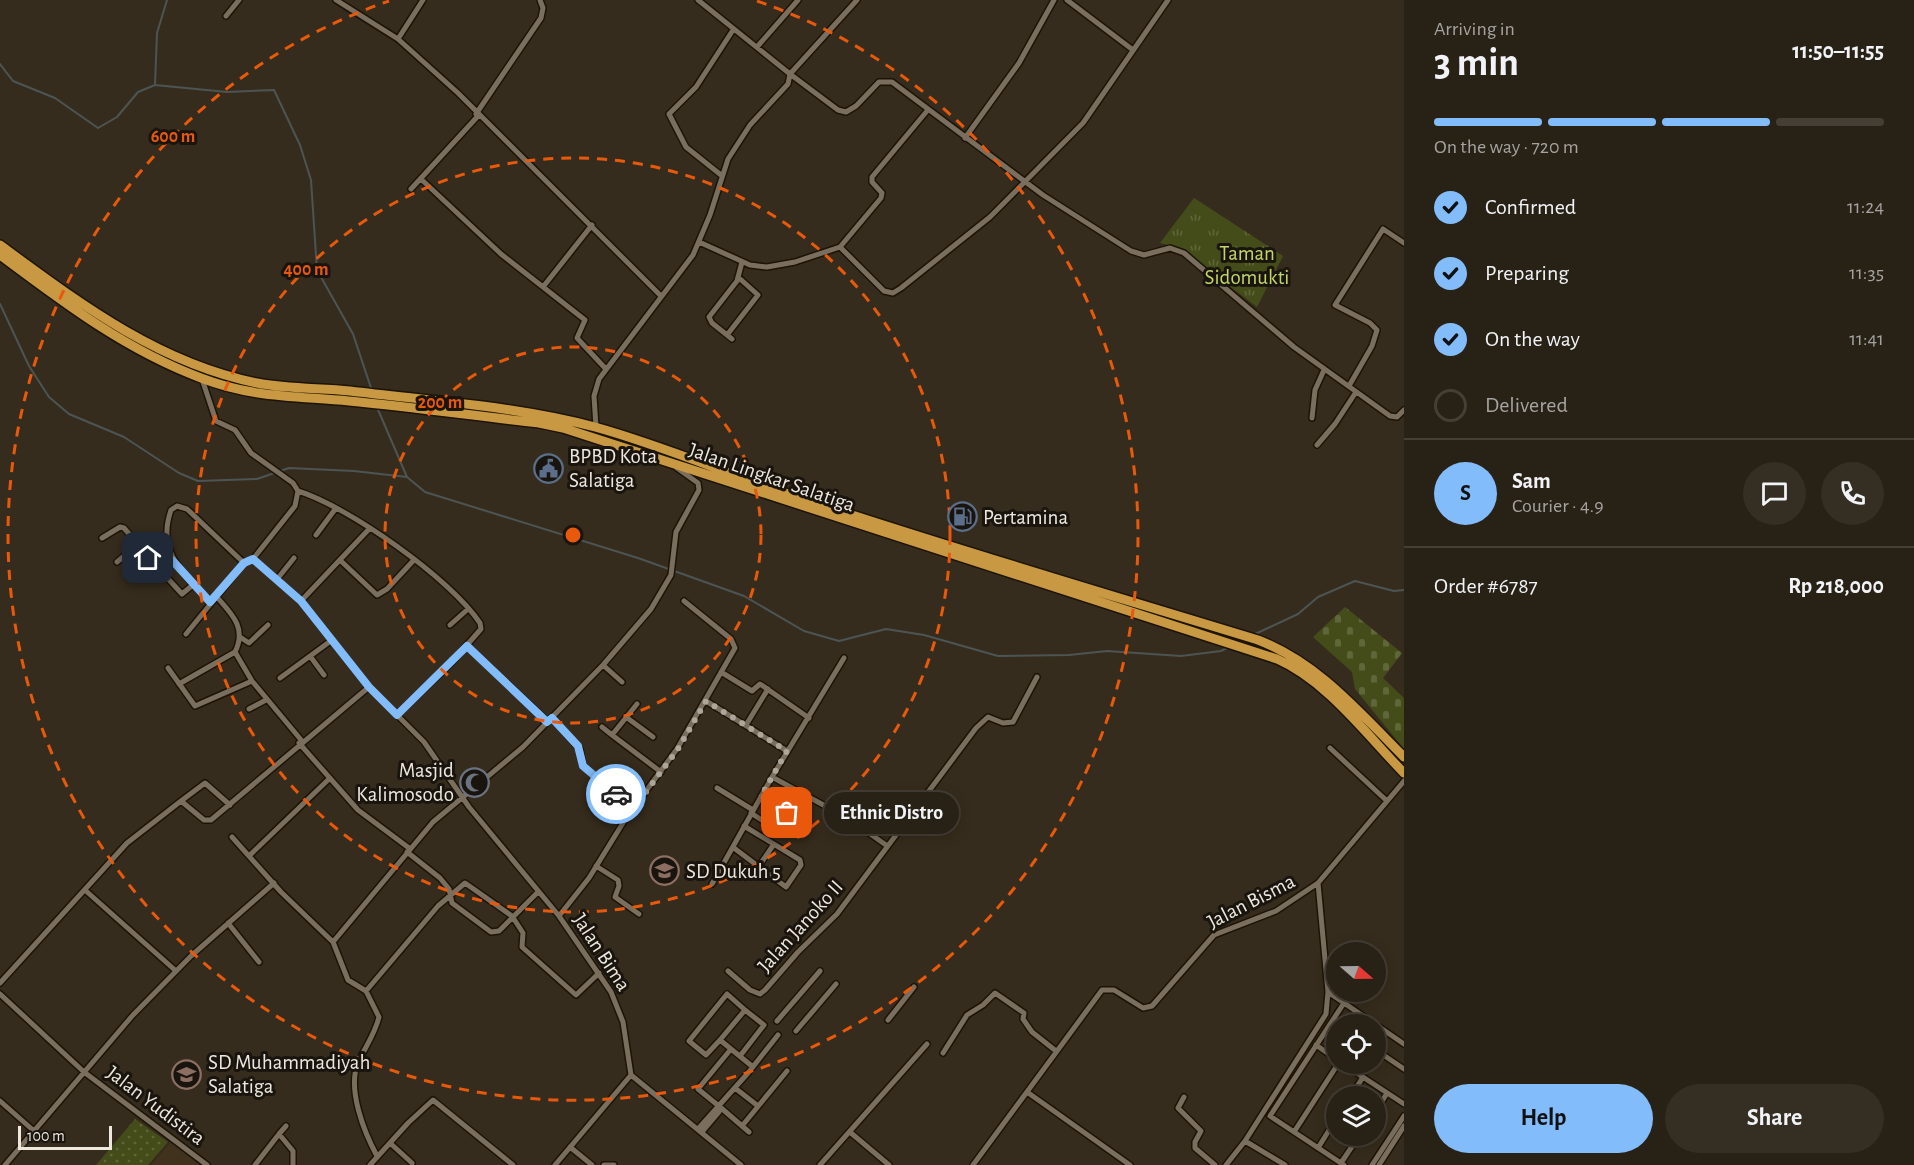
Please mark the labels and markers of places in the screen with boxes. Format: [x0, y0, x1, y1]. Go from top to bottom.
place label: BPBD Kota Salatiga [569, 446, 658, 491]
public building icon: BPBD Kota Salatiga [532, 452, 564, 484]
fuel station icon: Pertamina [946, 501, 978, 533]
place label: Pertamina [983, 507, 1068, 528]
centre of rings [563, 525, 583, 545]
pin [122, 532, 173, 583]
place label: Masjid Kalimosodo [356, 760, 454, 805]
mosque icon: Masjid Kalimosodo [459, 766, 491, 798]
pin [761, 787, 812, 838]
callout: Ethnic Distro [823, 792, 958, 834]
school or university icon: SD Dukuh 5 [649, 855, 681, 887]
place label: SD Dukuh 5 [686, 861, 781, 882]
place label: SD Muhammadiyah Salatiga [208, 1052, 370, 1097]
school or university icon: SD Muhammadiyah Salatiga [171, 1058, 203, 1090]

